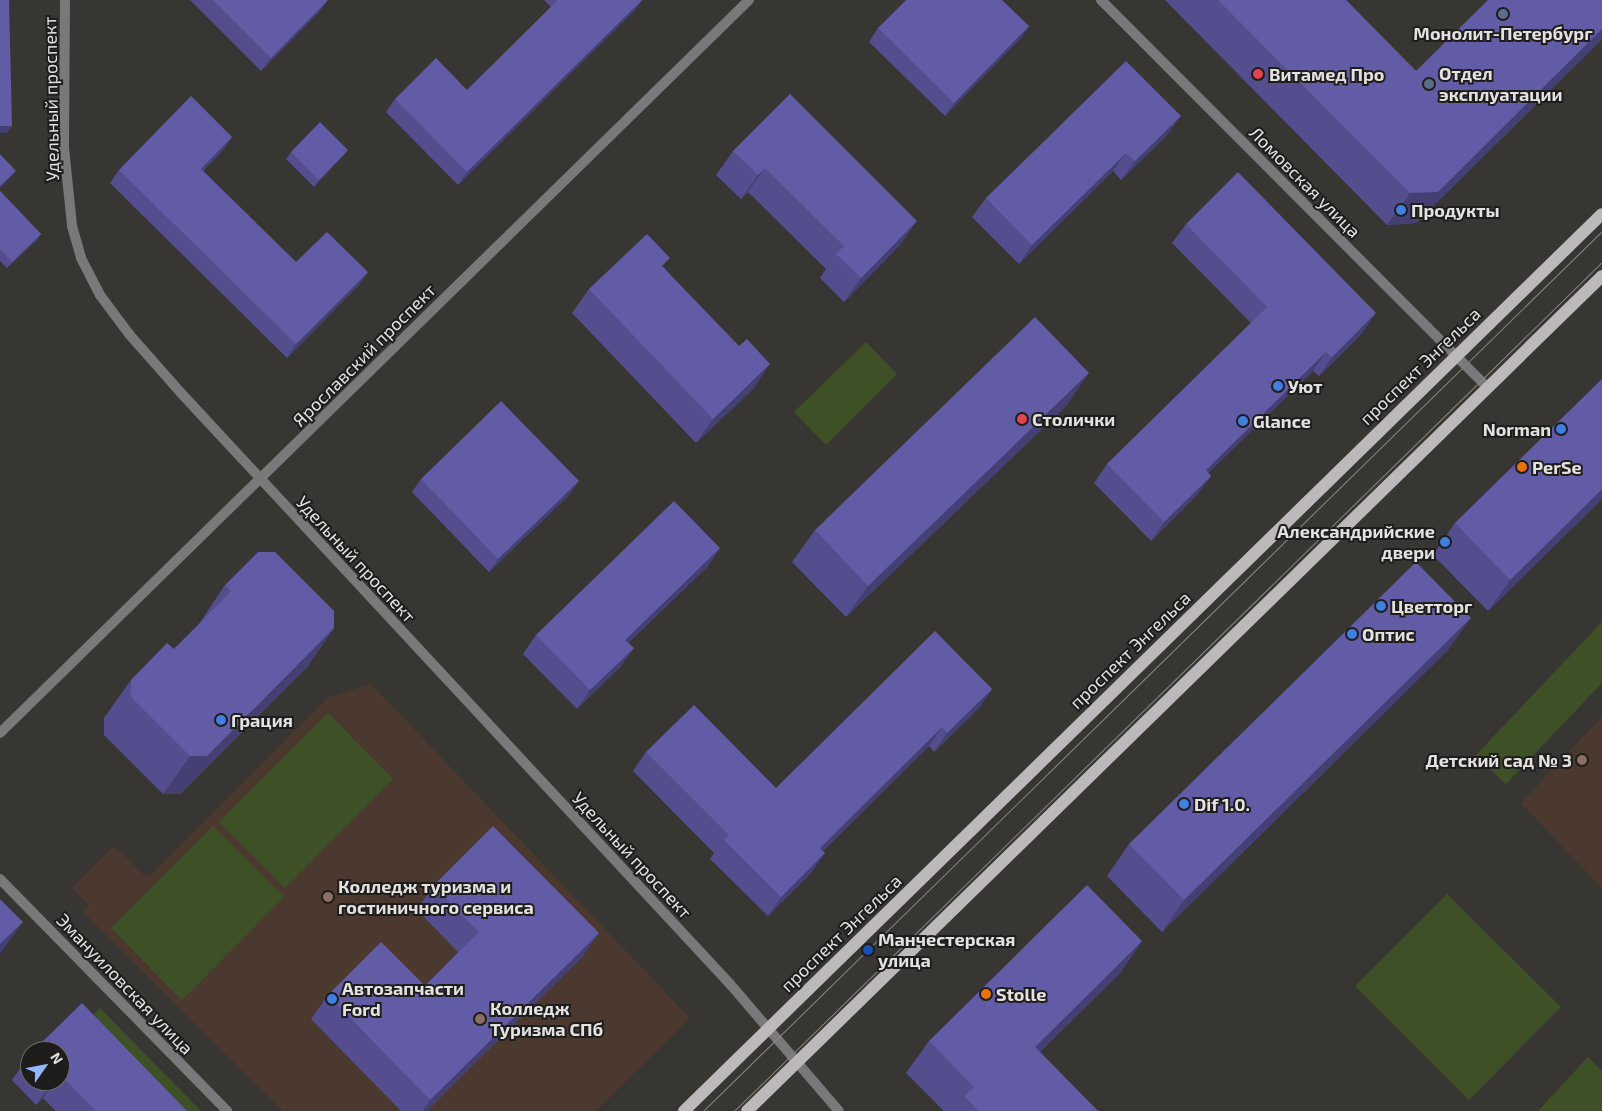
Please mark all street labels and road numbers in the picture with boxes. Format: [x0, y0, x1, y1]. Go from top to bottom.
street label: Удельный проспект [39, 16, 63, 182]
street label: Ломовская улица [1245, 122, 1365, 242]
street label: Ярославский проспект [288, 279, 440, 431]
street label: проспект Энгельса [1355, 303, 1485, 429]
street label: Удельный проспект [292, 491, 420, 627]
street label: проспект Энгельса [1065, 587, 1195, 713]
street label: Удельный проспект [568, 787, 696, 923]
street label: проспект Энгельса [776, 870, 906, 996]
street label: Эмануиловская улица [52, 909, 198, 1059]

